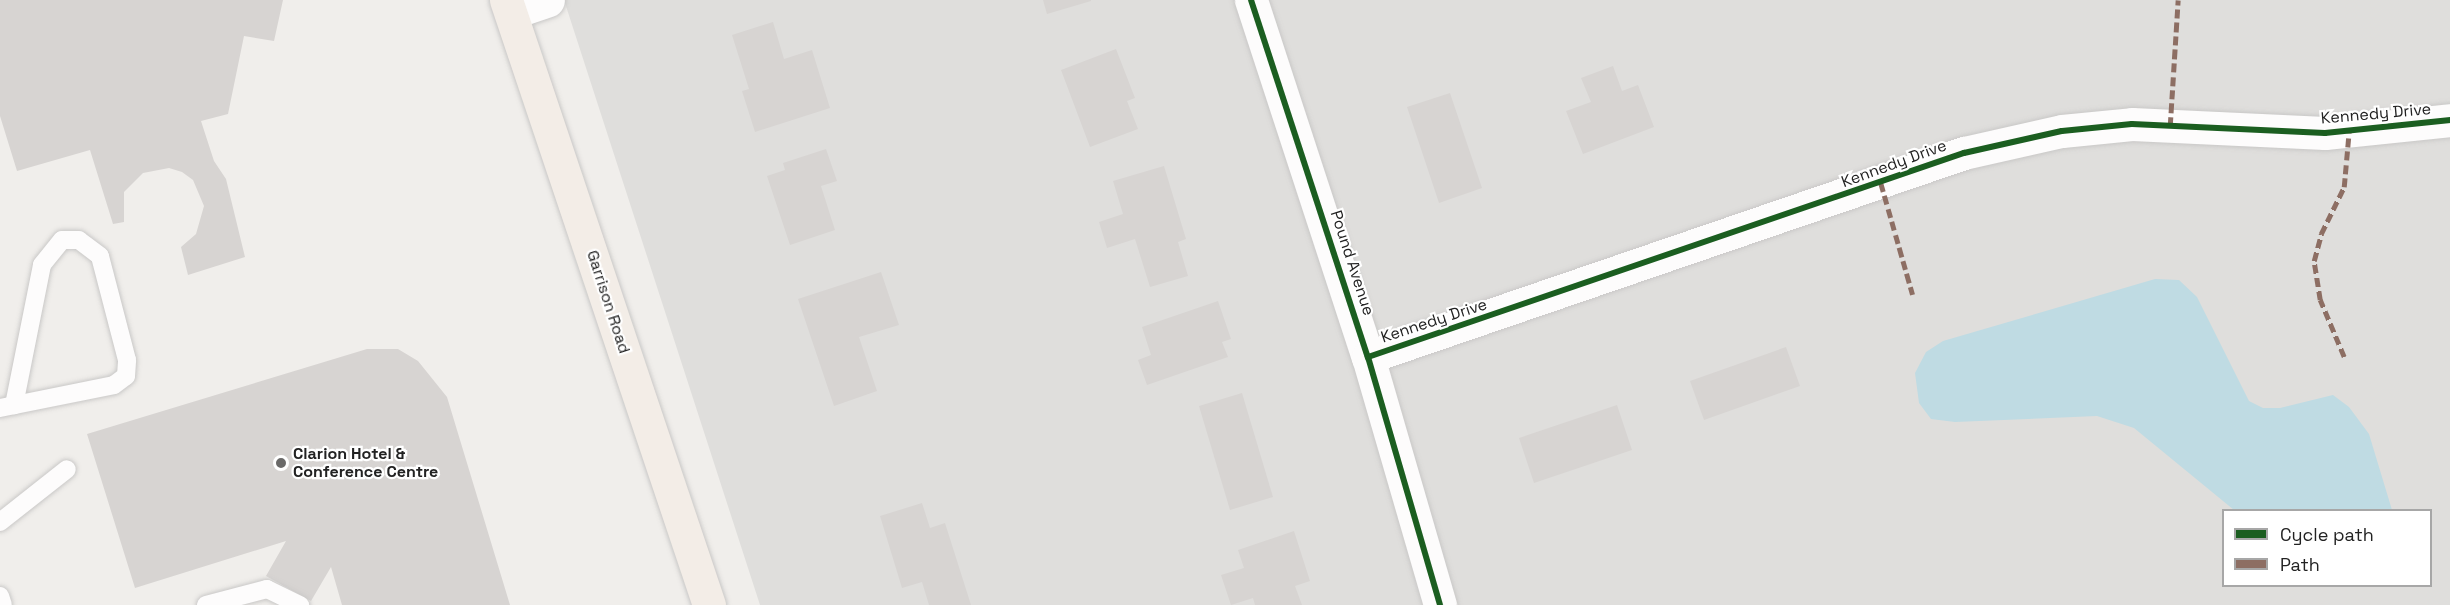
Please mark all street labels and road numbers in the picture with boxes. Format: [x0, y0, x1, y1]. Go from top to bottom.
street label: Kennedy Drive [2320, 100, 2432, 128]
street label: Kennedy Drive [1839, 136, 1949, 192]
street label: Pound Avenue [1326, 208, 1378, 318]
street label: Garrison Road [582, 248, 634, 356]
street label: Kennedy Drive [1378, 295, 1490, 347]

